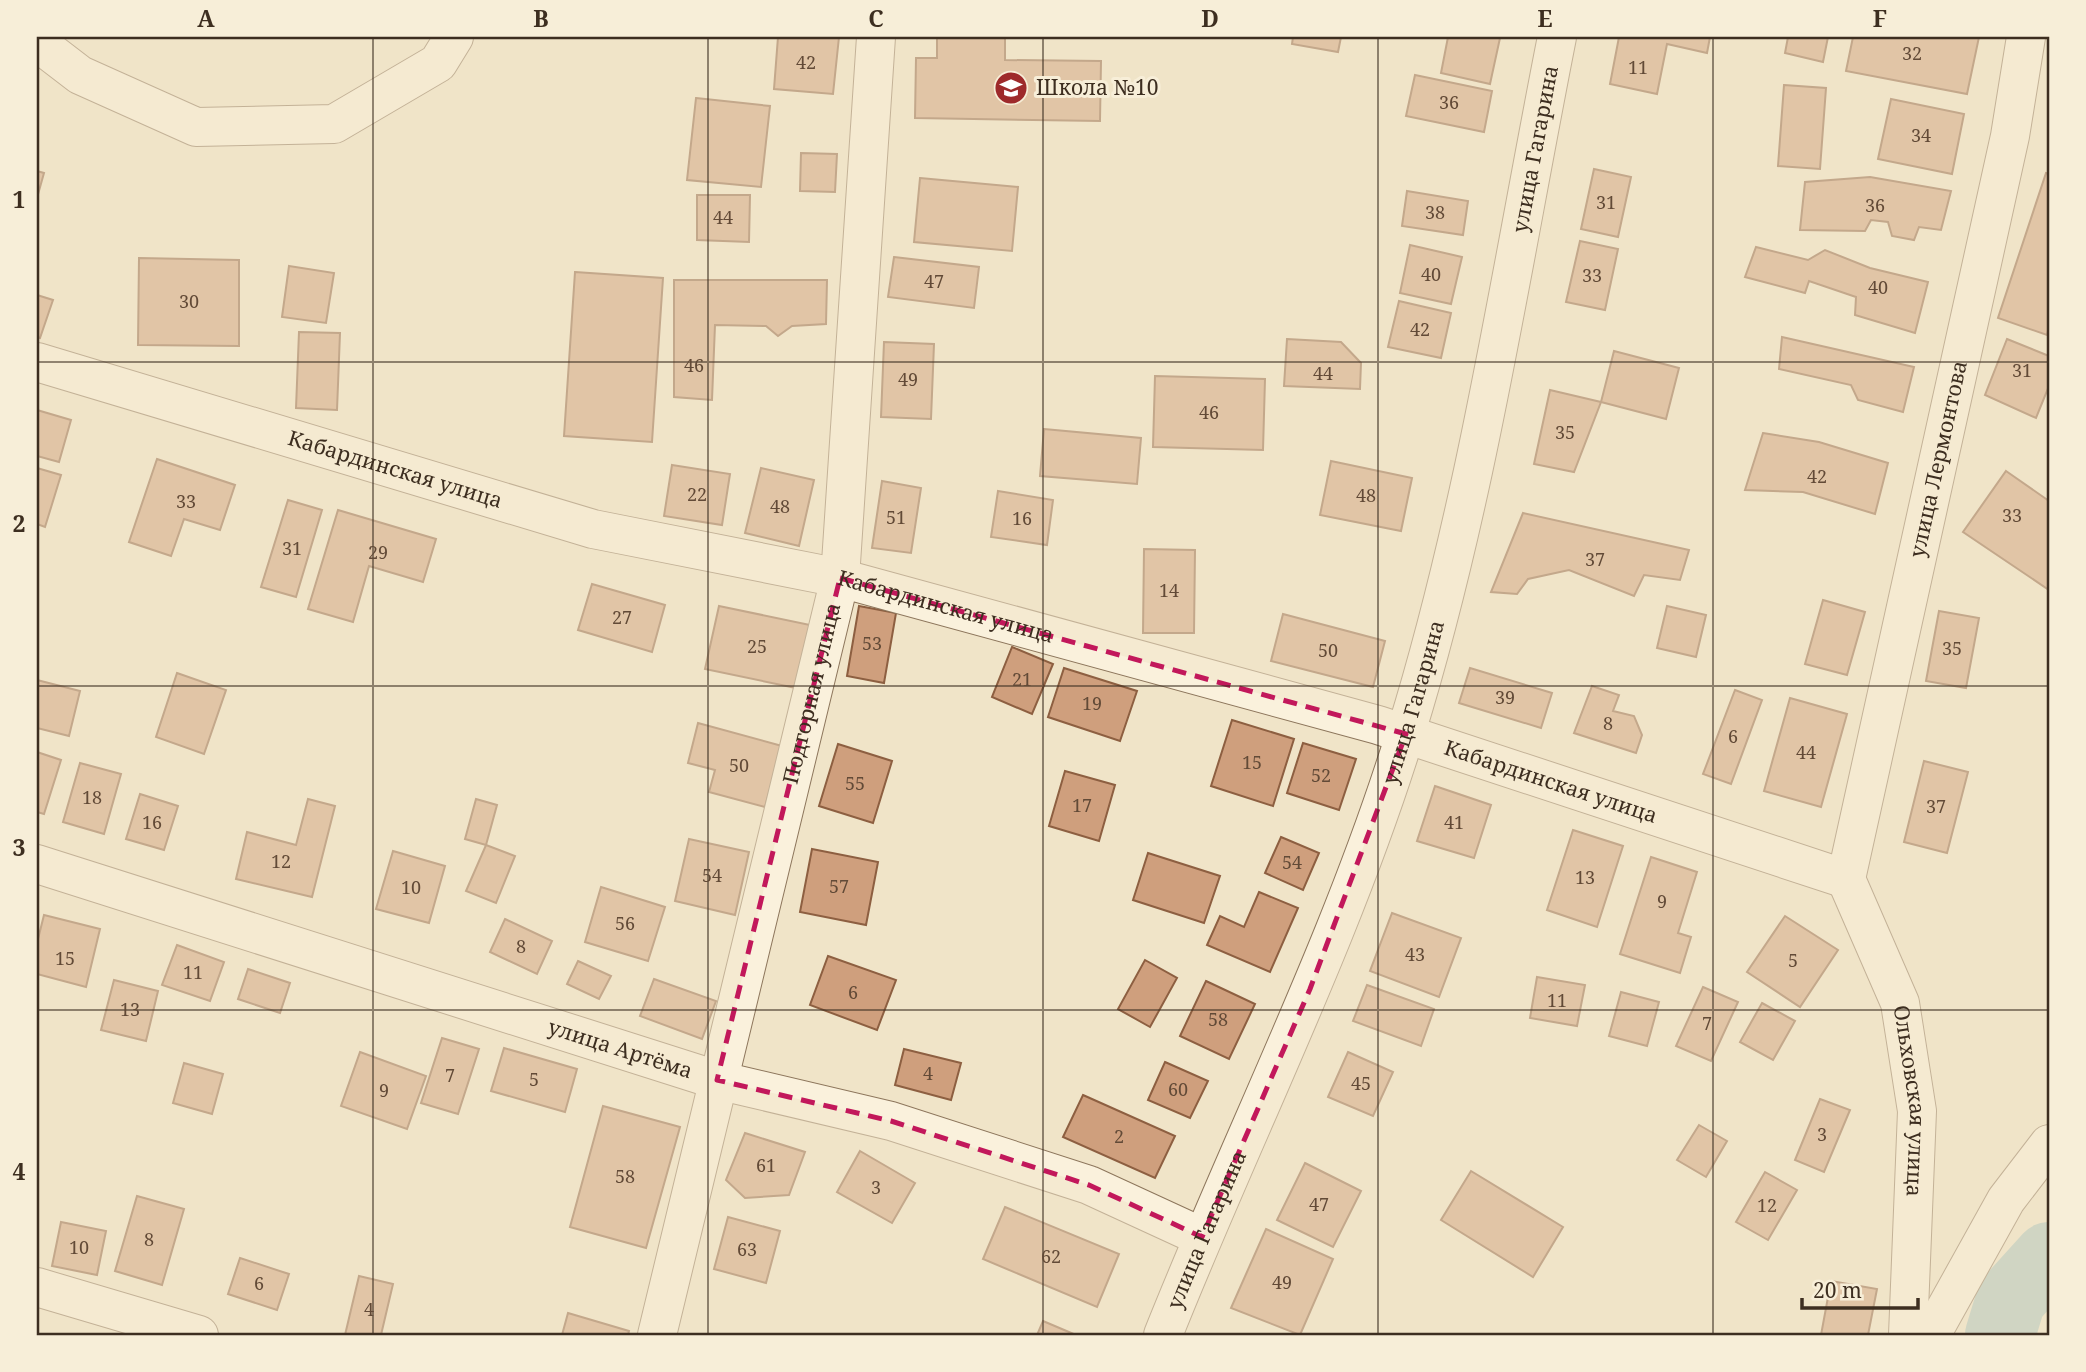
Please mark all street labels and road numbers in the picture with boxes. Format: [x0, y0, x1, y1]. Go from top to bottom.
street label: улица Гагарина [1505, 63, 1564, 235]
street label: улица Лермонтова [1902, 358, 1973, 560]
street label: Кабардинская улица [285, 423, 506, 514]
street label: Кабардинская улица [835, 563, 1057, 649]
street label: Подгорная улица [776, 600, 847, 787]
street label: улица Гагарина [1375, 617, 1450, 788]
street label: Кабардинская улица [1441, 733, 1661, 829]
street label: Ольховская улица [1888, 1003, 1932, 1197]
street label: улица Артёма [545, 1012, 696, 1084]
street label: улица Гагарина [1160, 1146, 1252, 1313]

